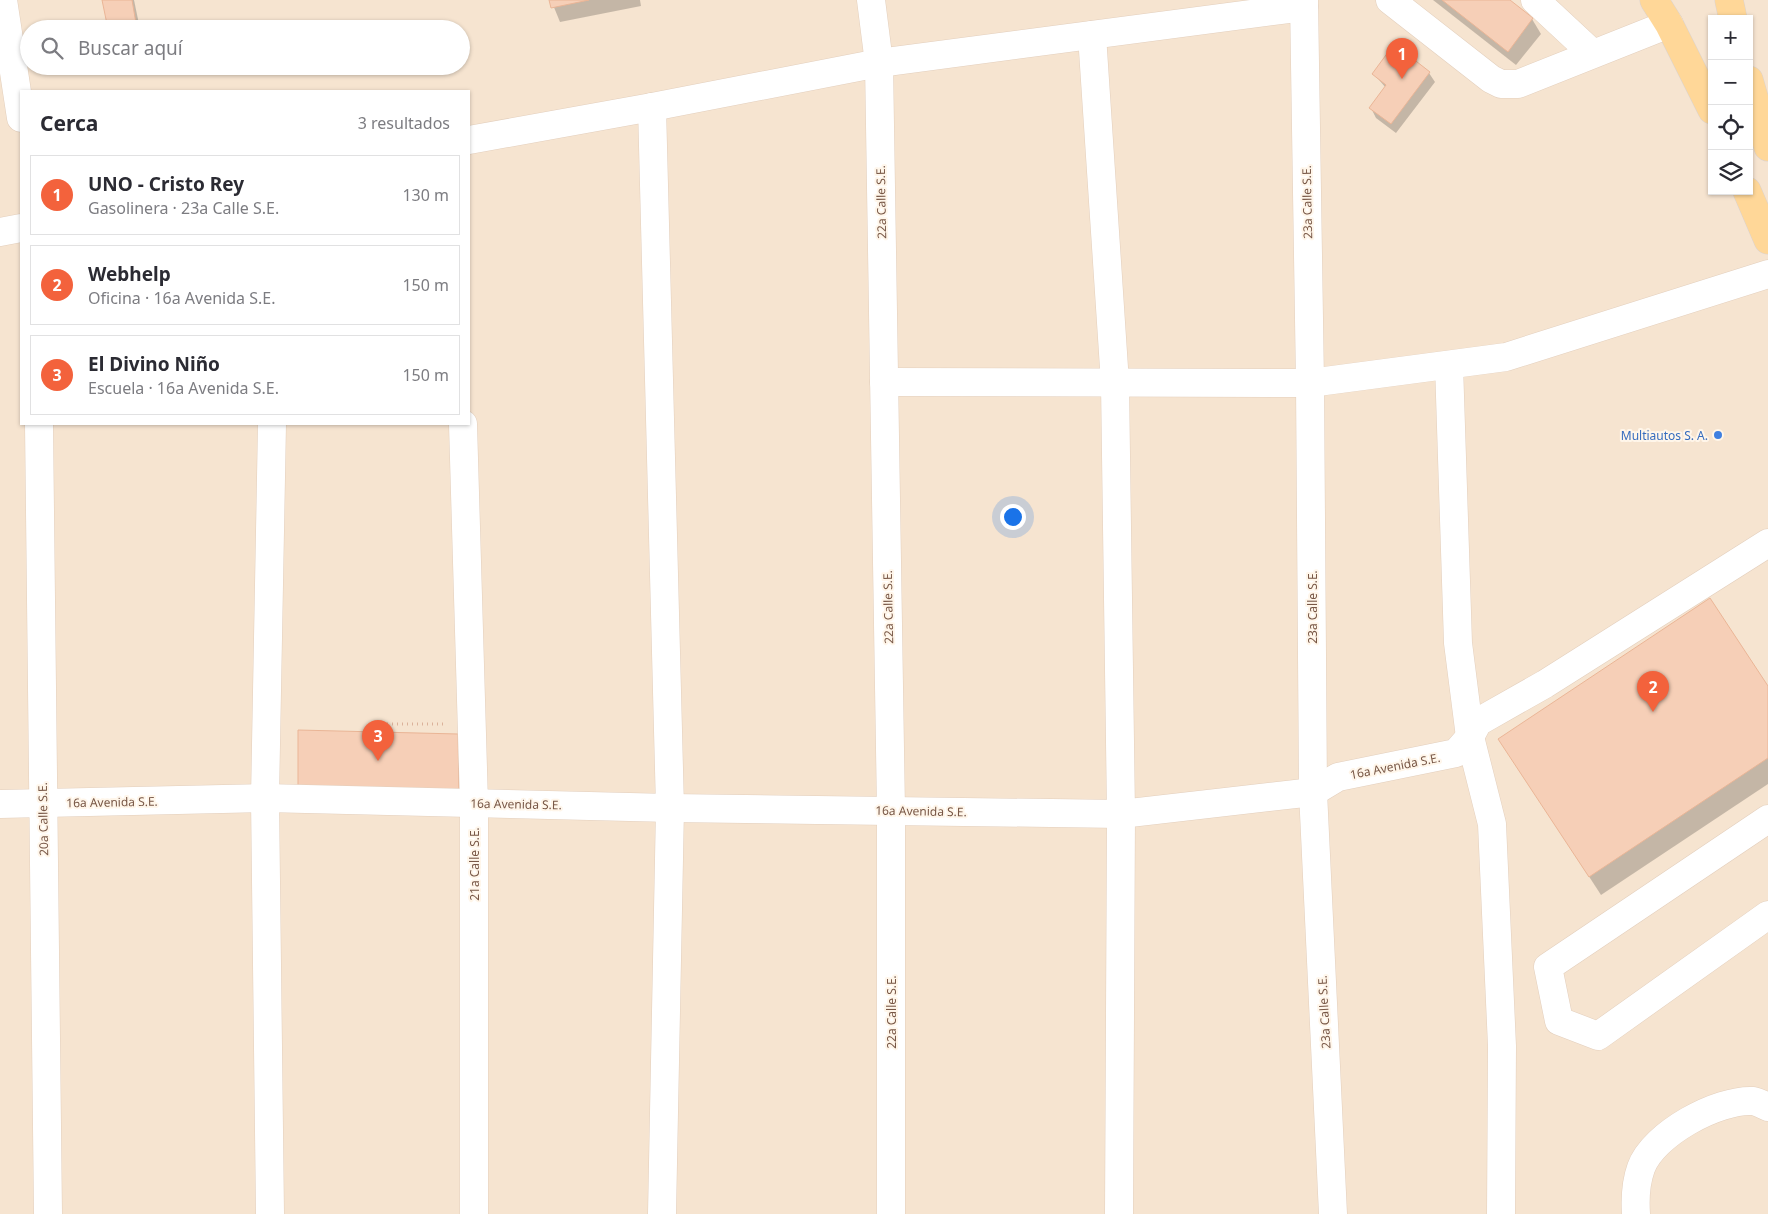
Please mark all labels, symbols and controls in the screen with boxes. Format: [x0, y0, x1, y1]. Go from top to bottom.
map controls [1708, 15, 1753, 195]
button: + [1708, 15, 1753, 60]
search box [20, 20, 470, 75]
icon: search [38, 34, 66, 62]
text: Buscar aquí [78, 35, 183, 61]
pin: 1 [1386, 38, 1418, 79]
button: − [1708, 60, 1753, 105]
button: locate [1708, 105, 1753, 150]
text: Cerca [40, 109, 98, 137]
text: 3 resultados [358, 112, 450, 134]
button: layers [1708, 150, 1753, 195]
street label: 22a Calle S.E. [872, 165, 890, 239]
street label: 23a Calle S.E. [1298, 165, 1316, 239]
text: UNO - Cristo Rey [88, 171, 244, 197]
text: 1 [52, 184, 62, 206]
text: 130 m [402, 184, 449, 206]
text: Gasolinera · 23a Calle S.E. [88, 197, 279, 219]
text: Webhelp [88, 261, 171, 287]
text: 2 [52, 274, 62, 296]
text: 150 m [402, 274, 449, 296]
text: Oficina · 16a Avenida S.E. [88, 287, 275, 309]
text: El Divino Niño [88, 351, 220, 377]
text: 3 [52, 364, 62, 386]
text: 150 m [402, 364, 449, 386]
text: Escuela · 16a Avenida S.E. [88, 377, 279, 399]
place label: Multiautos S. A. [1621, 427, 1708, 444]
marker: Multiautos S. A. [1712, 429, 1724, 441]
your location [1000, 504, 1026, 530]
street label: 22a Calle S.E. [879, 570, 897, 644]
street label: 23a Calle S.E. [1304, 570, 1321, 644]
pin: 2 [1637, 671, 1669, 712]
pin: 3 [362, 720, 394, 761]
street label: 16a Avenida S.E. [1348, 749, 1442, 783]
street label: 20a Calle S.E. [34, 782, 52, 856]
street label: 16a Avenida S.E. [66, 793, 158, 811]
street label: 16a Avenida S.E. [470, 795, 562, 813]
street label: 16a Avenida S.E. [875, 802, 967, 820]
street label: 21a Calle S.E. [466, 827, 483, 901]
street label: 22a Calle S.E. [883, 975, 900, 1049]
street label: 23a Calle S.E. [1314, 975, 1334, 1049]

